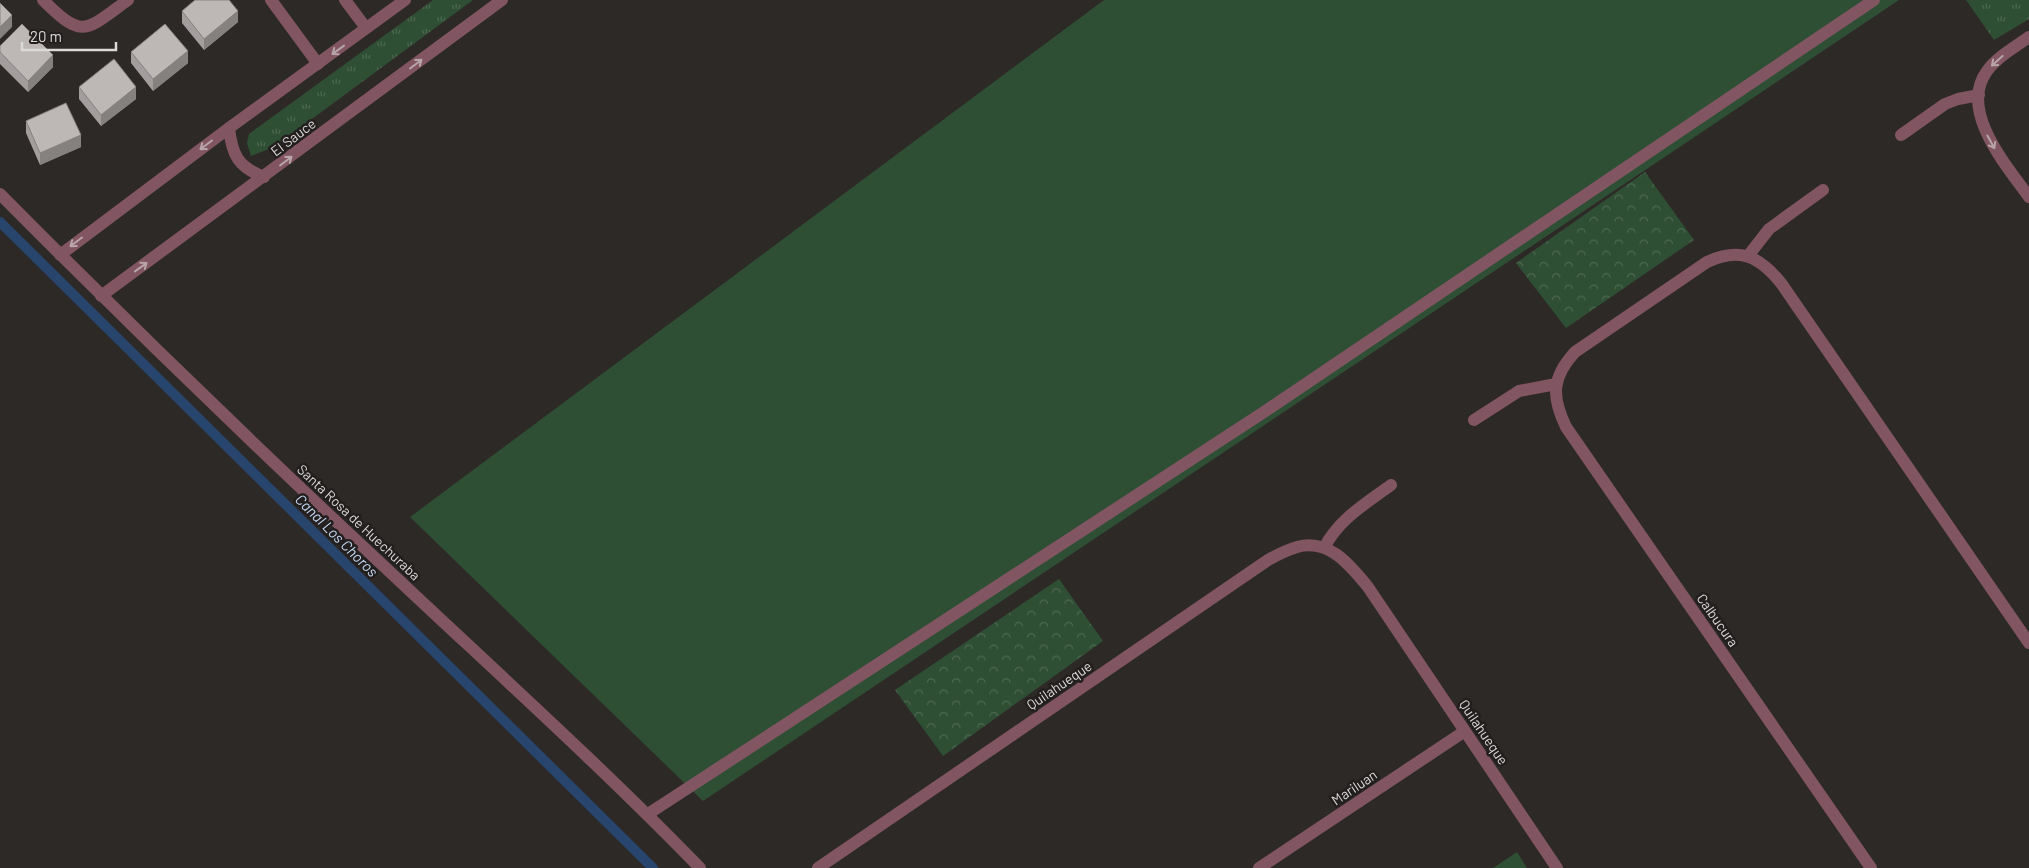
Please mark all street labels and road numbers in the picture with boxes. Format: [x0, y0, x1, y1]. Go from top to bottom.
street label: El Sauce [267, 115, 319, 159]
street label: Santa Rosa de Huechuraba [294, 460, 424, 584]
street label: Calbucura [1694, 590, 1742, 650]
street label: Quilahueque [1023, 657, 1095, 713]
street label: Quilahueque [1456, 696, 1512, 768]
street label: Mariluan [1328, 766, 1380, 808]

